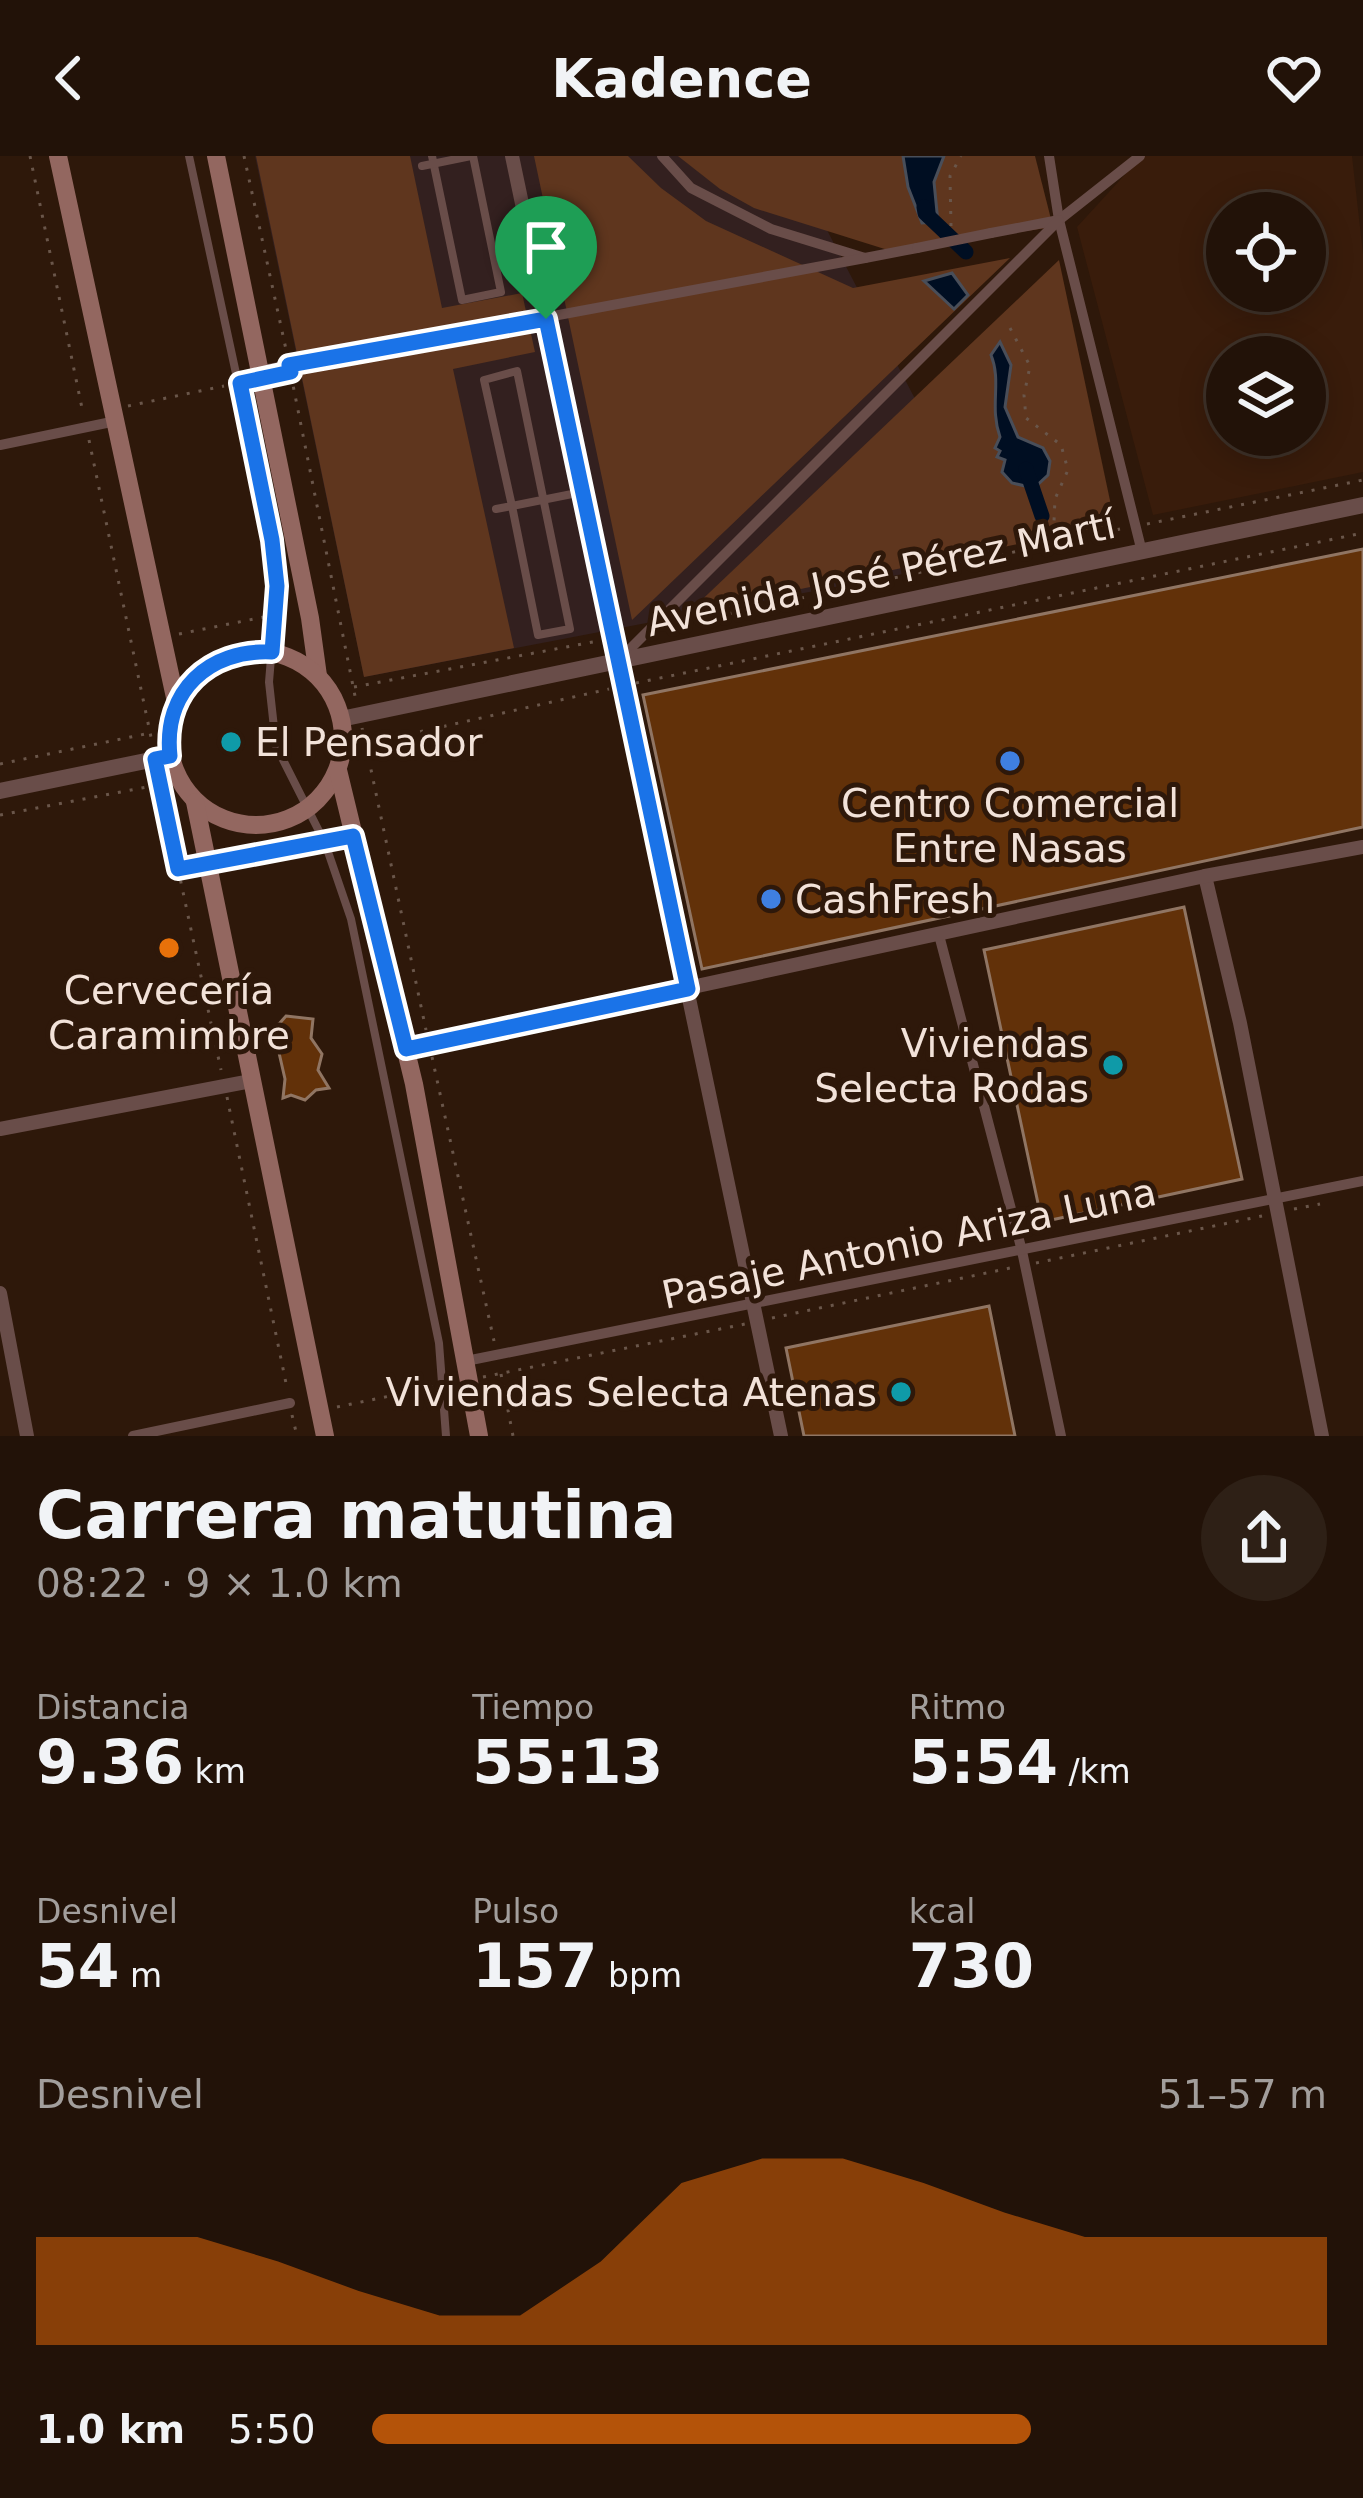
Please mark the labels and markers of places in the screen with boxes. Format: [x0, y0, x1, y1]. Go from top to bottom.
pin [495, 196, 597, 319]
place label: El Pensador [255, 720, 484, 765]
marker: El Pensador [218, 729, 244, 755]
marker: Centro Comercial Entre Nasas [997, 748, 1023, 774]
place label: Centro Comercial Entre Nasas [841, 781, 1179, 871]
place label: CashFresh [795, 877, 995, 922]
marker: CashFresh [758, 886, 784, 912]
marker: Cervecería Caramimbre [156, 935, 182, 961]
place label: Cervecería Caramimbre [48, 968, 290, 1058]
place label: Viviendas Selecta Rodas [814, 1021, 1089, 1111]
marker: Viviendas Selecta Rodas [1100, 1052, 1126, 1078]
place label: Viviendas Selecta Atenas [386, 1370, 877, 1415]
marker: Viviendas Selecta Atenas [888, 1379, 914, 1405]

